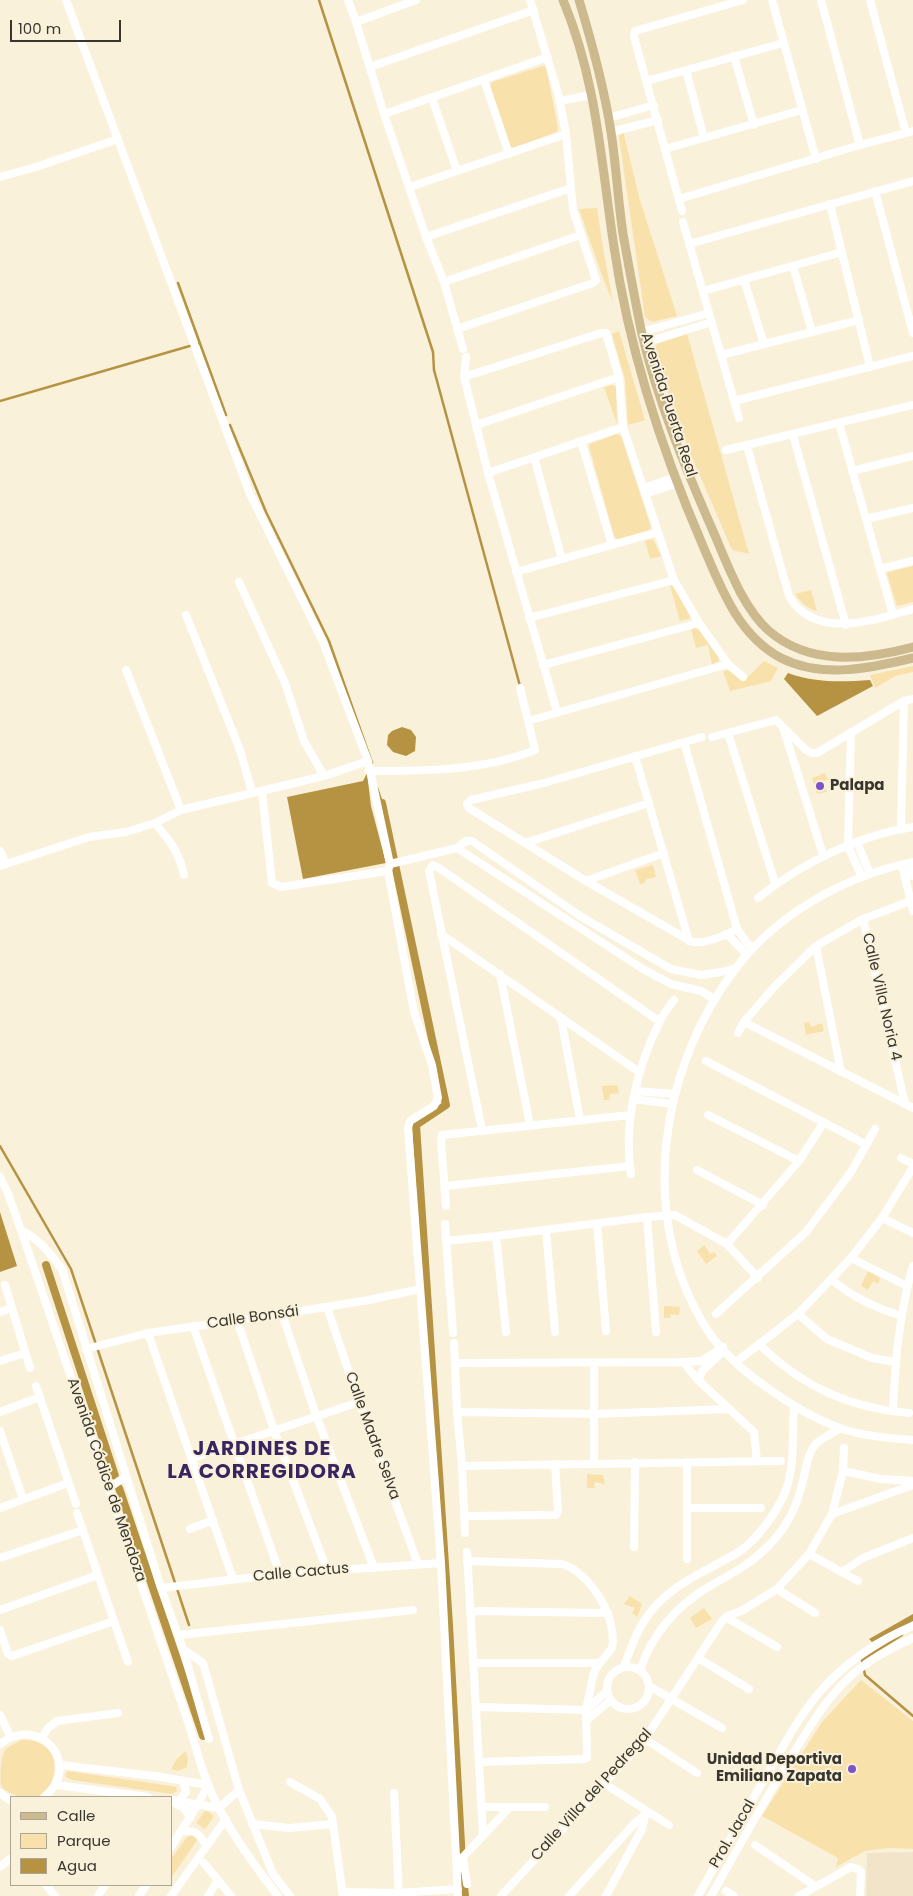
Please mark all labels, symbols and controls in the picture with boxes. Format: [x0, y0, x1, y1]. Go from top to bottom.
scale bar [12, 10, 124, 42]
text: 100 m [18, 18, 61, 39]
street label: Avenida Puerta Real [636, 331, 700, 479]
place label: Palapa [830, 777, 885, 795]
marker: Palapa [814, 780, 826, 792]
street label: Calle Villa Noria 4 [858, 931, 904, 1063]
street label: Calle Bonsái [206, 1303, 300, 1333]
street label: Calle Madre Selva [340, 1370, 404, 1502]
street label: Avenida Códice de Mendoza [63, 1376, 149, 1584]
district label: JARDINES DE LA CORREGIDORA [165, 1438, 359, 1485]
street label: Calle Cactus [252, 1560, 350, 1586]
street label: Calle Villa del Pedregal [528, 1725, 656, 1865]
place label: Unidad Deportiva Emiliano Zapata [707, 1751, 842, 1786]
marker: Unidad Deportiva Emiliano Zapata [846, 1763, 858, 1775]
legend [10, 1796, 172, 1886]
street label: Prol. Jacal [706, 1797, 760, 1871]
text: Calle [57, 1805, 95, 1826]
text: Parque [57, 1830, 110, 1851]
text: Agua [57, 1855, 97, 1876]

